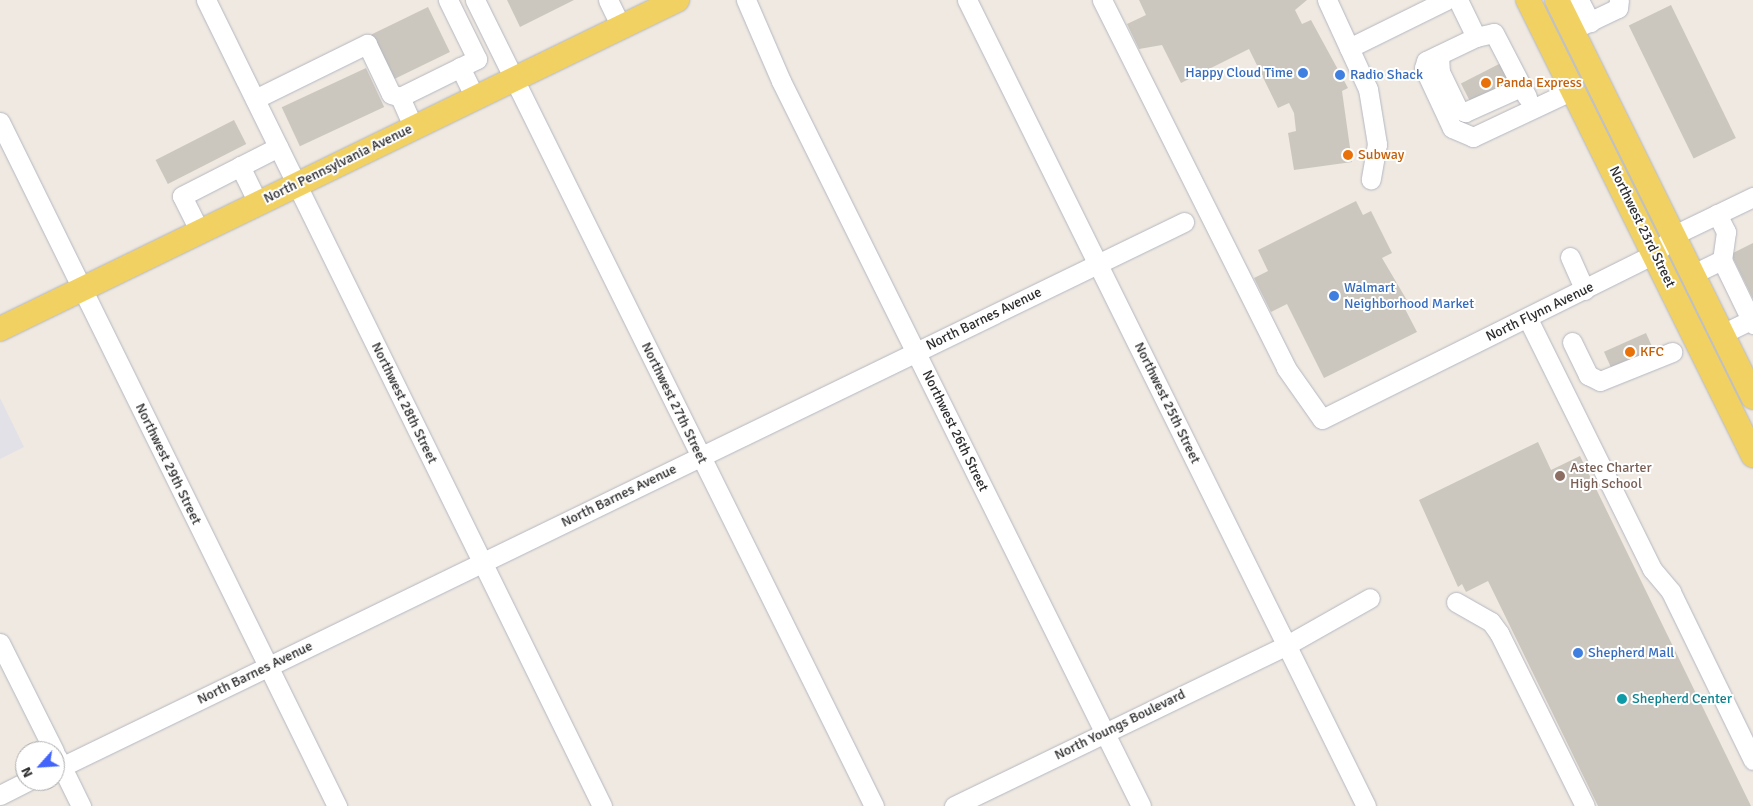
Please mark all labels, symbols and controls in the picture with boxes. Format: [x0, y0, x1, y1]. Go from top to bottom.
place label: Happy Cloud Time [1185, 65, 1293, 81]
marker: Happy Cloud Time [1297, 67, 1309, 79]
place label: Radio Shack [1350, 67, 1423, 83]
marker: Radio Shack [1334, 69, 1346, 81]
place label: Panda Express [1496, 75, 1582, 91]
marker: Panda Express [1480, 77, 1492, 89]
street label: North Pennsylvania Avenue [261, 121, 415, 207]
place label: Subway [1358, 147, 1404, 163]
marker: Subway [1342, 149, 1354, 161]
street label: Northwest 23rd Street [1605, 164, 1679, 290]
street label: North Flynn Avenue [1483, 279, 1597, 345]
place label: Walmart Neighborhood Market [1344, 280, 1474, 312]
street label: North Barnes Avenue [924, 284, 1044, 354]
marker: Walmart Neighborhood Market [1328, 290, 1340, 302]
street label: Northwest 28th Street [367, 340, 441, 466]
street label: Northwest 27th Street [637, 340, 711, 466]
street label: Northwest 25th Street [1130, 340, 1204, 466]
place label: KFC [1640, 344, 1664, 360]
marker: KFC [1624, 346, 1636, 358]
street label: Northwest 26th Street [918, 368, 992, 494]
street label: Northwest 29th Street [131, 401, 205, 527]
place label: Astec Charter High School [1570, 460, 1652, 492]
street label: North Barnes Avenue [559, 461, 679, 531]
marker: Astec Charter High School [1554, 470, 1566, 482]
street label: North Barnes Avenue [195, 638, 315, 708]
place label: Shepherd Mall [1588, 645, 1674, 661]
marker: Shepherd Mall [1572, 647, 1584, 659]
street label: North Youngs Boulevard [1052, 686, 1188, 764]
place label: Shepherd Center [1632, 691, 1732, 707]
marker: Shepherd Center [1616, 693, 1628, 705]
north arrow [15, 741, 65, 791]
text: N [17, 764, 37, 780]

